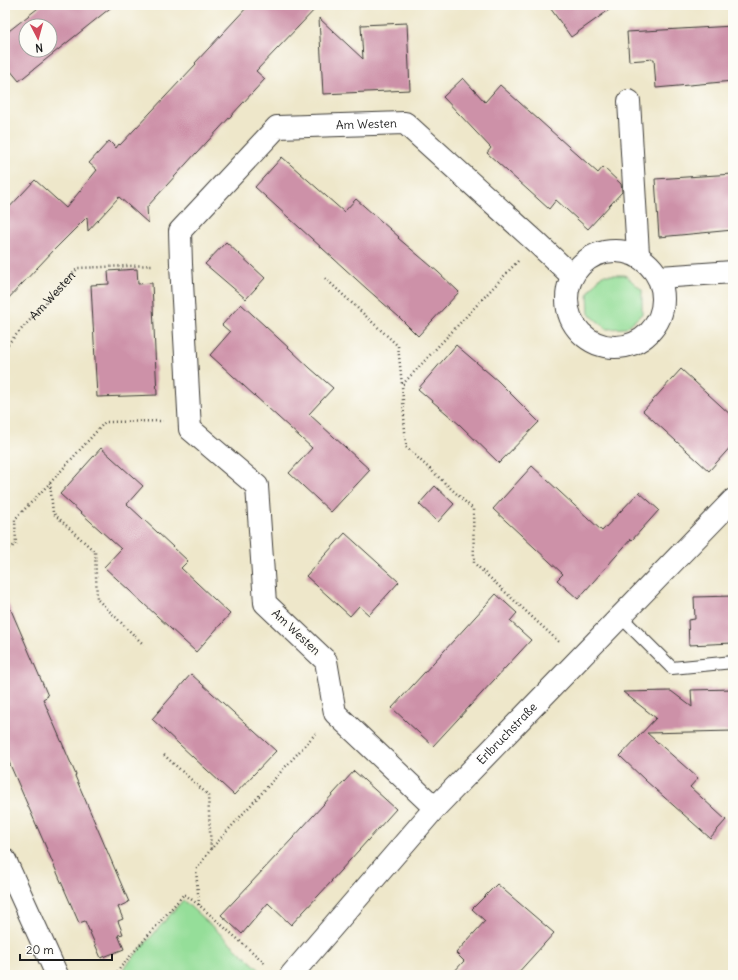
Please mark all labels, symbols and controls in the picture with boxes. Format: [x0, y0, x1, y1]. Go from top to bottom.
north arrow [18, 18, 58, 58]
text: N [35, 41, 44, 55]
street label: Am Westen [336, 115, 397, 132]
street label: Am Westen [26, 268, 78, 323]
street label: Am Westen [269, 605, 324, 658]
street label: Erlbruchstraße [473, 699, 540, 767]
scale bar [20, 936, 112, 962]
text: 20 m [26, 942, 54, 957]

